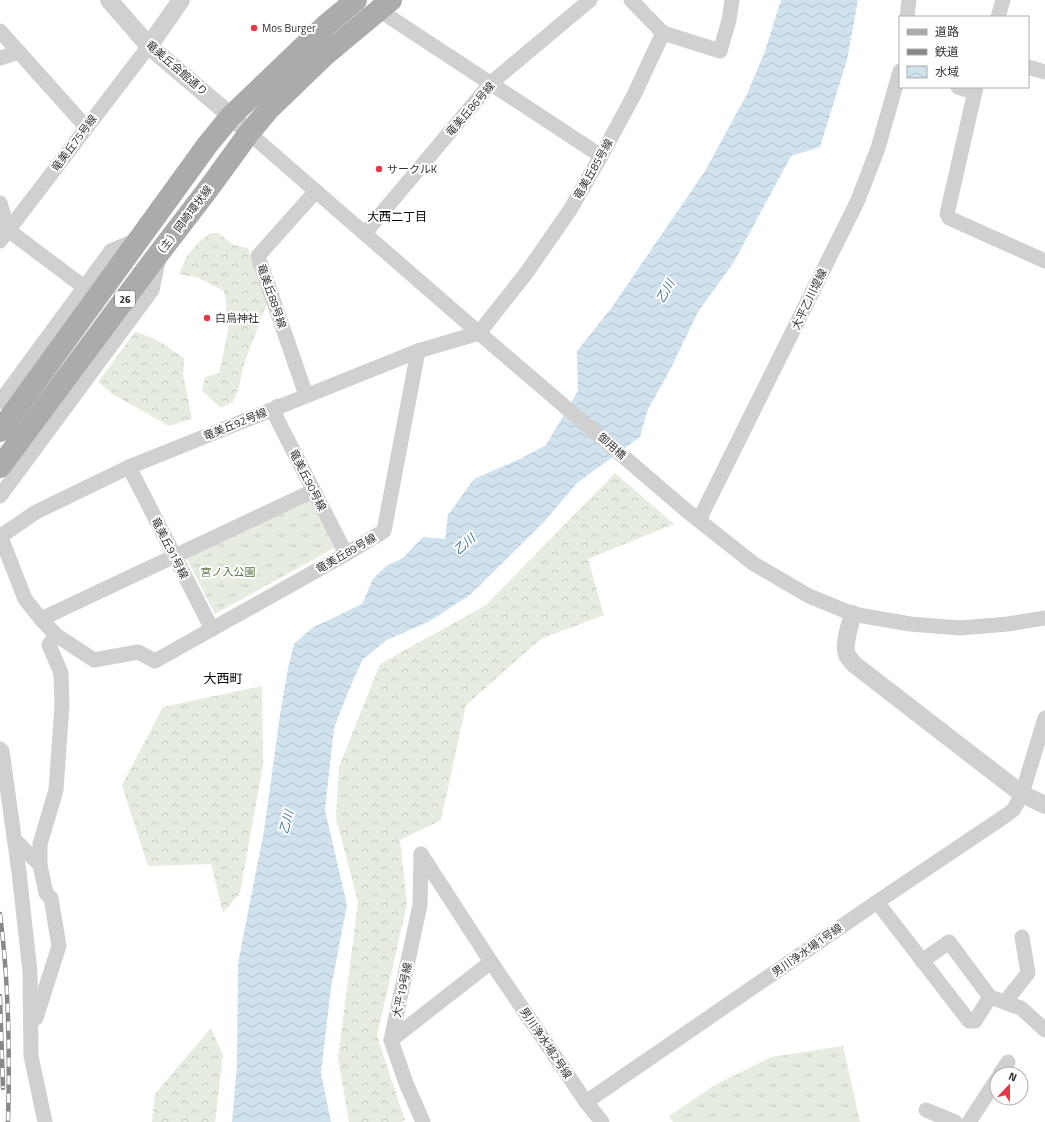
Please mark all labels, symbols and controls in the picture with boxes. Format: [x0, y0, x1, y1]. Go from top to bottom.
legend [899, 16, 1029, 88]
place label: Mos Burger [262, 20, 316, 36]
text: 道路 [935, 22, 959, 41]
marker: Mos Burger [249, 23, 259, 33]
street label: 竜美丘会館通り [143, 37, 211, 99]
text: 鉄道 [935, 42, 959, 61]
text: 水域 [935, 62, 959, 81]
street label: 竜美丘86号線 [442, 78, 498, 140]
street label: 竜美丘75号線 [47, 111, 101, 175]
street label: 竜美丘85号線 [569, 136, 617, 202]
place label: サークルK [387, 161, 438, 177]
marker: サークルK [374, 164, 384, 174]
street label: （主）岡崎環状線 [150, 182, 216, 262]
district label: 大西二丁目 [367, 207, 427, 226]
street label: 竜美丘88号線 [253, 262, 291, 330]
street label: 大平乙川堤線 [787, 266, 831, 332]
water label: 乙川 [651, 274, 680, 306]
road number: 26 [115, 291, 135, 307]
place label: 白鳥神社 [215, 310, 259, 326]
marker: 白鳥神社 [202, 313, 212, 323]
street label: 竜美丘92号線 [201, 404, 269, 444]
street label: 御用橋 [594, 428, 630, 463]
street label: 竜美丘90号線 [286, 446, 330, 514]
street label: 竜美丘91号線 [148, 514, 192, 582]
water label: 乙川 [449, 528, 481, 559]
street label: 竜美丘89号線 [313, 529, 379, 577]
park label: 宮ノ入公園 [201, 564, 256, 580]
district label: 大西町 [203, 668, 243, 688]
water label: 乙川 [274, 806, 299, 836]
street label: 男川浄水場1号線 [768, 920, 846, 980]
street label: 大平19号線 [388, 961, 416, 1019]
street label: 男川浄水場2号線 [516, 1004, 576, 1082]
north arrow [989, 1066, 1029, 1106]
text: N [1006, 1068, 1019, 1086]

